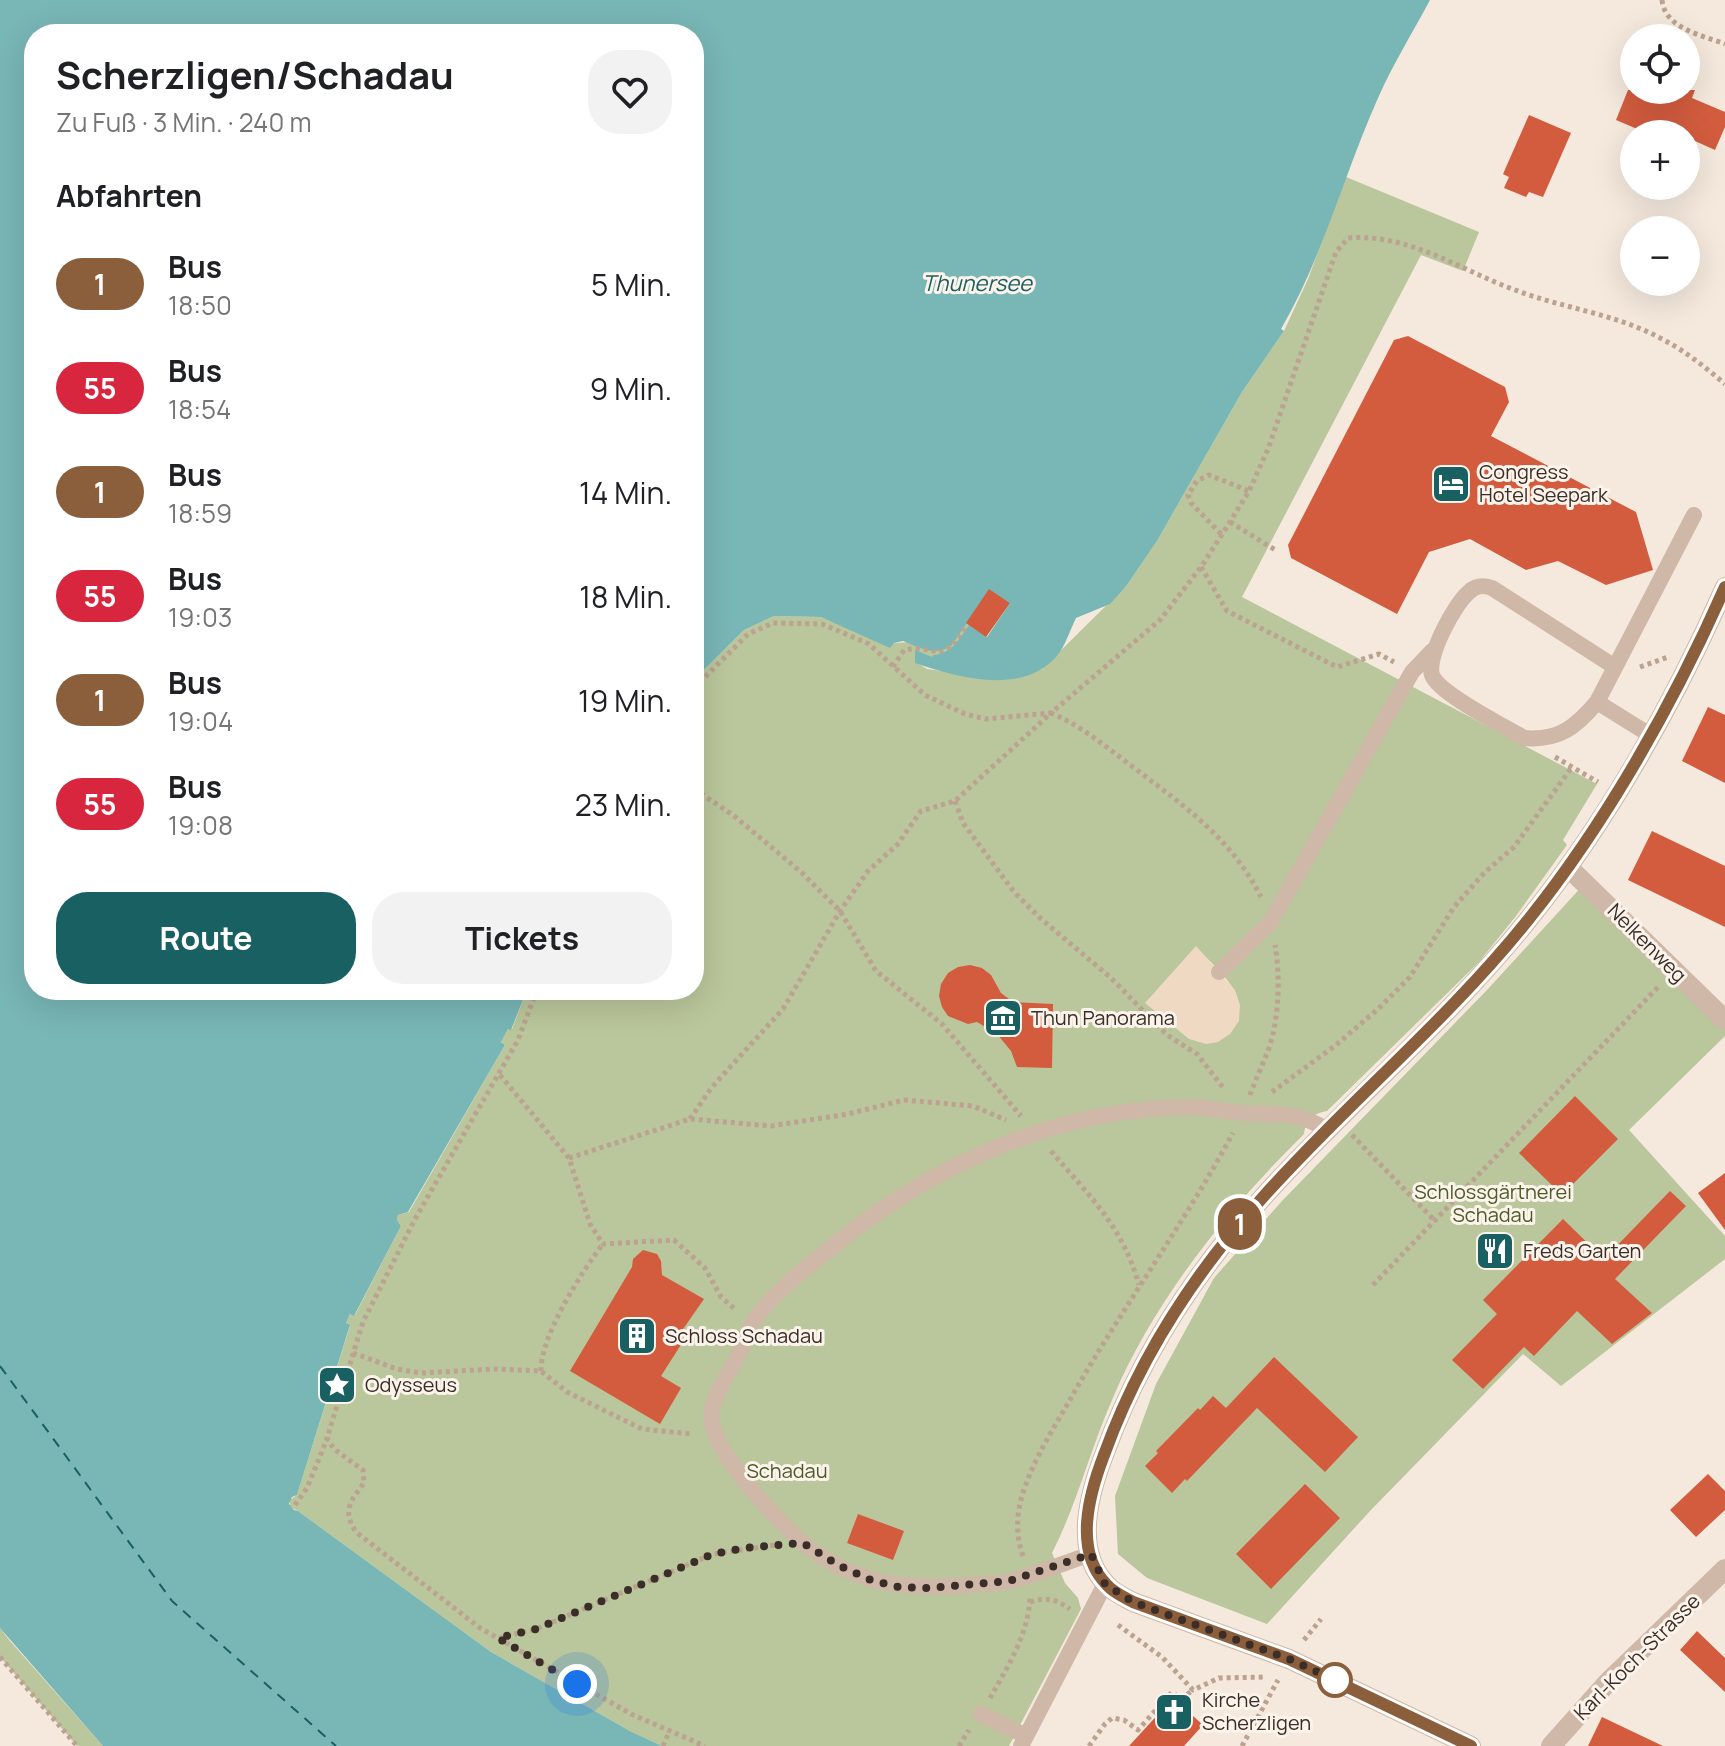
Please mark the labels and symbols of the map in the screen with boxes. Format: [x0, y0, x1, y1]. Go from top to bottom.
water label: Thunersee [922, 268, 1033, 298]
place label: Congress Hotel Seepark [1479, 458, 1609, 508]
hotel icon: Congress Hotel Seepark [1430, 463, 1472, 505]
street label: Nelkenweg [1602, 897, 1693, 988]
museum icon: Thun Panorama [982, 997, 1024, 1039]
place label: Thun Panorama [1031, 1004, 1175, 1031]
park label: Schlossgärtnerei Schadau [1414, 1178, 1572, 1228]
line badge: 1 [1214, 1198, 1266, 1250]
restaurant icon: Freds Garten [1474, 1230, 1516, 1272]
place label: Freds Garten [1523, 1237, 1641, 1264]
building icon: Schloss Schadau [616, 1315, 658, 1357]
place label: Schloss Schadau [665, 1322, 823, 1349]
place icon: Odysseus [316, 1364, 358, 1406]
place label: Odysseus [365, 1371, 457, 1398]
park label: Schadau [746, 1457, 828, 1484]
street label: Karl-Koch-Strasse [1568, 1588, 1706, 1726]
unlabelled marker [1318, 1663, 1352, 1697]
your location [557, 1664, 597, 1704]
place label: Kirche Scherzligen [1202, 1686, 1311, 1736]
church icon: Kirche Scherzligen [1153, 1691, 1195, 1733]

